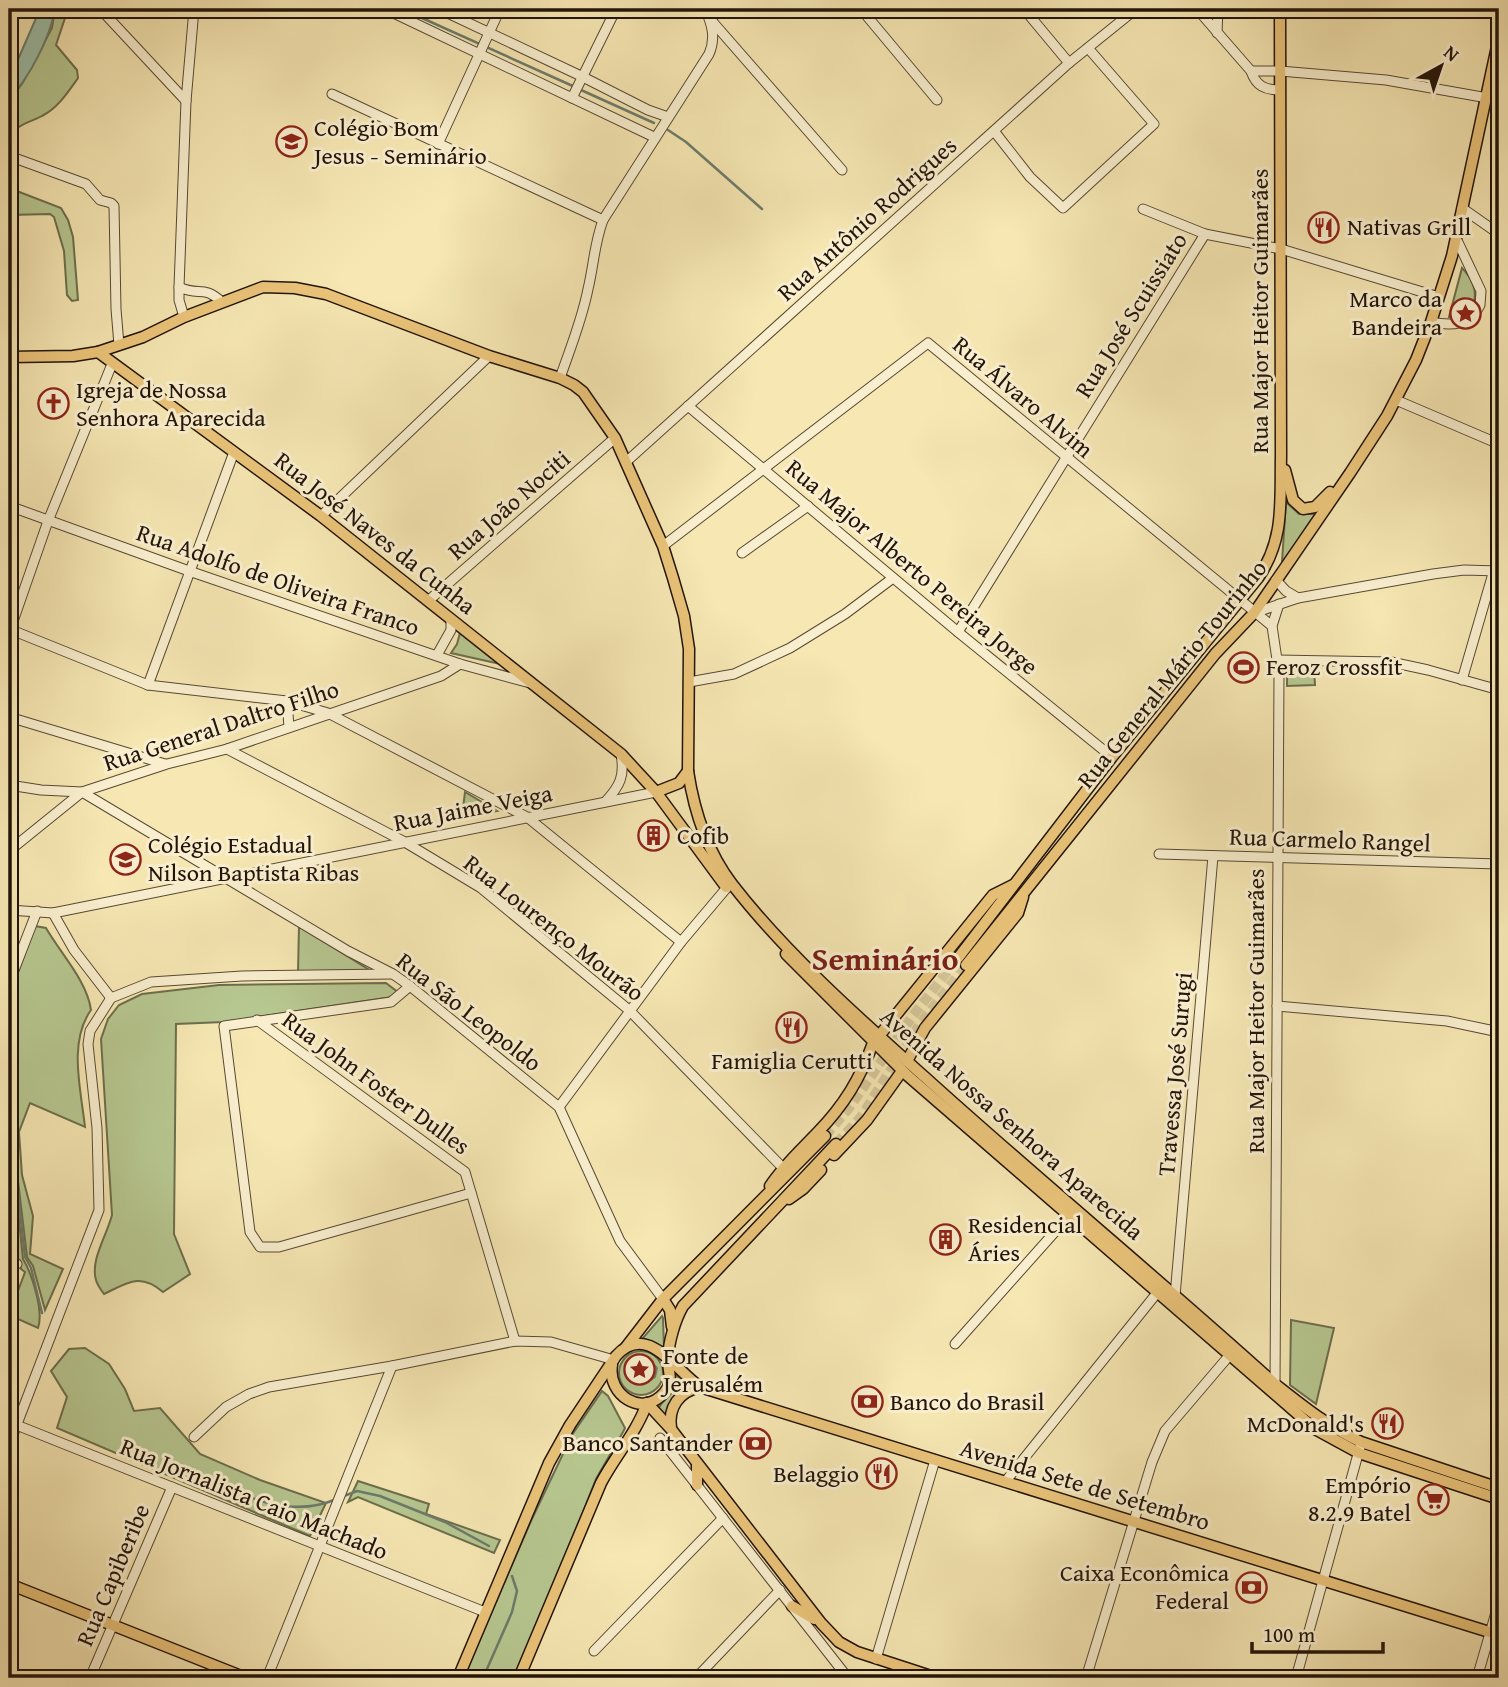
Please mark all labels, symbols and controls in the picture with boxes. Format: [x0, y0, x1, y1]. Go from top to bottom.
north arrow [1406, 32, 1476, 102]
text: N [1438, 38, 1466, 68]
place label: Colégio Bom Jesus - Seminário [311, 110, 487, 173]
school or university icon: Colégio Bom Jesus - Seminário [274, 125, 308, 159]
street label: Rua Antônio Rodrigues [769, 128, 964, 309]
street label: Rua Major Heitor Guimarães [1242, 169, 1277, 453]
place label: Nativas Grill [1347, 209, 1471, 244]
restaurant icon: Nativas Grill [1307, 210, 1341, 244]
street label: Rua José Scuissiato [1066, 225, 1196, 404]
place label: Marco da Bandeira [1349, 281, 1443, 344]
place icon: Marco da Bandeira [1448, 296, 1482, 330]
street label: Rua Álvaro Alvim [945, 327, 1102, 466]
place label: Igreja de Nossa Senhora Aparecida [76, 372, 266, 435]
church icon: Igreja de Nossa Senhora Aparecida [36, 387, 70, 421]
street label: Rua João Nociti [440, 441, 578, 568]
street label: Rua José Naves da Cunha [267, 443, 484, 623]
street label: Rua Major Alberto Pereira Jorge [778, 450, 1046, 683]
street label: Rua Adolfo de Oliveira Franco [132, 515, 424, 644]
street label: Rua General Mário Tourinho [1068, 552, 1275, 796]
place label: Feroz Crossfit [1266, 649, 1403, 684]
sports icon: Feroz Crossfit [1226, 650, 1260, 684]
street label: Rua General Daltro Filho [99, 671, 343, 780]
street label: Rua Jaime Veiga [391, 775, 556, 840]
place label: Cofib [677, 818, 729, 853]
street label: Rua Carmelo Rangel [1229, 818, 1432, 861]
building icon: Cofib [637, 819, 671, 853]
place label: Colégio Estadual Nilson Baptista Ribas [148, 827, 359, 890]
school or university icon: Colégio Estadual Nilson Baptista Ribas [108, 842, 142, 876]
street label: Rua Lourenço Mourão [456, 846, 652, 1009]
street label: Rua Major Heitor Guimarães [1238, 869, 1273, 1153]
district label: Seminário [812, 935, 958, 982]
street label: Rua São Leopoldo [389, 944, 550, 1080]
street label: Travessa José Surugi [1148, 970, 1201, 1177]
street label: Avenida Nossa Senhora Aparecida [873, 999, 1152, 1248]
street label: Rua John Foster Dulles [275, 1002, 477, 1163]
restaurant icon: Famiglia Cerutti [775, 1010, 809, 1044]
place label: Famiglia Cerutti [711, 1043, 873, 1078]
place label: Residencial Áries [968, 1207, 1083, 1270]
building icon: Residencial Áries [928, 1222, 962, 1256]
place label: Fonte de Jerusalém [660, 1338, 764, 1401]
place icon: Fonte de Jerusalém [623, 1353, 657, 1387]
place label: Banco do Brasil [890, 1384, 1045, 1419]
bank icon: Banco do Brasil [850, 1385, 884, 1419]
place label: McDonald's [1247, 1406, 1364, 1441]
restaurant icon: McDonald's [1370, 1407, 1404, 1441]
place label: Banco Santander [563, 1425, 733, 1460]
bank icon: Banco Santander [739, 1426, 773, 1460]
street label: Rua Jornalista Caio Machado [115, 1429, 393, 1568]
street label: Avenida Sete de Setembro [956, 1430, 1214, 1539]
place label: Belaggio [773, 1456, 859, 1491]
restaurant icon: Belaggio [865, 1457, 899, 1491]
place label: Empório 8.2.9 Batel [1308, 1467, 1411, 1530]
supermarket icon: Empório 8.2.9 Batel [1417, 1482, 1451, 1516]
street label: Rua Capiberibe [67, 1498, 158, 1651]
place label: Caixa Econômica Federal [1060, 1555, 1230, 1618]
bank icon: Caixa Econômica Federal [1235, 1570, 1269, 1604]
scale bar [1252, 1610, 1384, 1654]
text: 100 m [1263, 1619, 1315, 1650]

